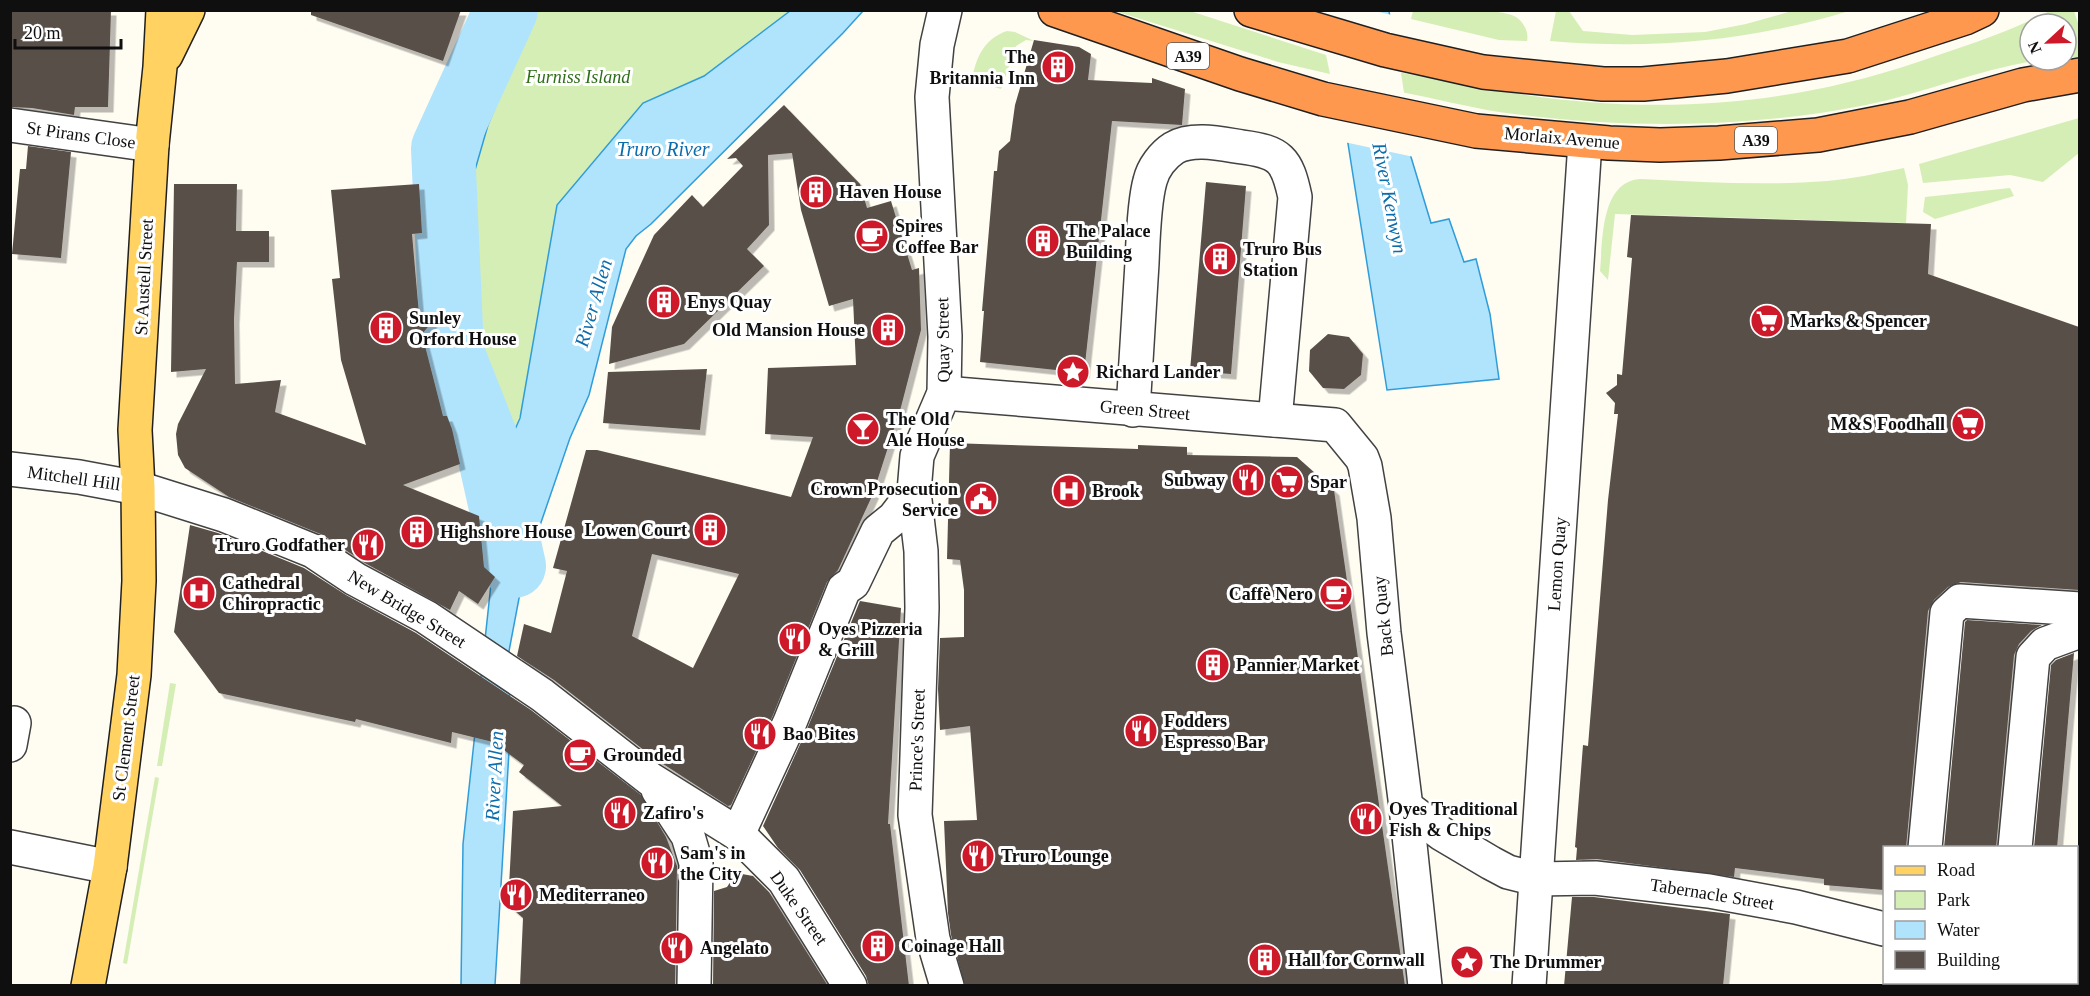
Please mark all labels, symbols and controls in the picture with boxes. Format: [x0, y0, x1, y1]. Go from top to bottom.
scale bar [15, 12, 122, 50]
north arrow [2018, 12, 2078, 72]
text: 20 m [24, 23, 61, 43]
text: N [2024, 38, 2045, 56]
road number: A39 [1167, 43, 1209, 69]
place label: The Britannia Inn [929, 47, 1035, 88]
building icon: The Britannia Inn [1040, 49, 1076, 85]
park label: Furniss Island [525, 67, 631, 87]
street label: St Pirans Close [25, 117, 137, 153]
street label: Morlaix Avenue [1503, 123, 1621, 153]
road number: A39 [1735, 127, 1777, 153]
water label: Truro River [616, 138, 710, 160]
water label: River Kenwyn [1367, 140, 1412, 256]
building icon: Haven House [798, 174, 834, 210]
place label: Haven House [839, 182, 942, 202]
place label: Spires Coffee Bar [895, 216, 978, 257]
street label: St Austell Street [131, 218, 157, 336]
cafe icon: Spires Coffee Bar [854, 218, 890, 254]
place label: The Palace Building [1066, 221, 1150, 262]
building icon: The Palace Building [1025, 223, 1061, 259]
place label: Truro Bus Station [1243, 239, 1322, 280]
building icon: Truro Bus Station [1202, 241, 1238, 277]
water label: River Allen [570, 257, 616, 350]
building icon: Enys Quay [646, 284, 682, 320]
place label: Enys Quay [687, 292, 772, 312]
street label: Quay Street [932, 297, 954, 383]
supermarket icon: Marks & Spencer [1749, 303, 1785, 339]
place label: Sunley Orford House [409, 308, 517, 349]
building icon: Sunley Orford House [368, 310, 404, 346]
place label: Marks & Spencer [1790, 311, 1927, 331]
building icon: Old Mansion House [870, 312, 906, 348]
place label: Old Mansion House [712, 320, 865, 340]
place icon: Richard Lander [1055, 354, 1091, 390]
place label: Richard Lander [1096, 362, 1221, 382]
street label: Green Street [1099, 396, 1191, 424]
supermarket icon: M&S Foodhall [1950, 406, 1986, 442]
place label: The Old Ale House [886, 409, 965, 450]
bar icon: The Old Ale House [845, 411, 881, 447]
place label: M&S Foodhall [1830, 414, 1945, 434]
street label: Mitchell Hill [26, 462, 122, 494]
restaurant icon: Subway [1230, 462, 1266, 498]
supermarket icon: Spar [1269, 464, 1305, 500]
place label: Subway [1164, 470, 1225, 490]
place label: Spar [1310, 472, 1347, 492]
hospital icon: Brook [1051, 473, 1087, 509]
place label: Crown Prosecution Service [810, 479, 958, 520]
public building icon: Crown Prosecution Service [963, 481, 999, 517]
place label: Brook [1092, 481, 1140, 501]
building icon: Lowen Court [692, 512, 728, 548]
building icon: Highshore House [399, 514, 435, 550]
street label: Lemon Quay [1544, 516, 1570, 612]
place label: Lowen Court [585, 520, 687, 540]
place label: Highshore House [440, 522, 572, 542]
restaurant icon: Truro Godfather [350, 527, 386, 563]
place label: Truro Godfather [215, 535, 345, 555]
street label: New Bridge Street [344, 566, 470, 652]
place label: Cathedral Chiropractic [222, 573, 321, 614]
hospital icon: Cathedral Chiropractic [181, 575, 217, 611]
street label: Back Quay [1369, 575, 1397, 657]
cafe icon: Caffè Nero [1318, 576, 1354, 612]
place label: Caffè Nero [1229, 584, 1313, 604]
place label: Oyes Pizzeria & Grill [818, 619, 922, 660]
restaurant icon: Oyes Pizzeria & Grill [777, 621, 813, 657]
building icon: Pannier Market [1195, 647, 1231, 683]
place label: Pannier Market [1236, 655, 1359, 675]
street label: St Clement Street [108, 674, 144, 802]
street label: Prince's Street [905, 688, 929, 792]
place label: Fodders Espresso Bar [1164, 711, 1265, 752]
restaurant icon: Fodders Espresso Bar [1123, 713, 1159, 749]
restaurant icon: Bao Bites [742, 716, 778, 752]
place label: Bao Bites [783, 724, 856, 744]
water label: River Allen [481, 730, 507, 823]
cafe icon: Grounded [562, 737, 598, 773]
place label: Grounded [603, 745, 682, 765]
restaurant icon: Zafiro's [602, 795, 638, 831]
place label: Oyes Traditional Fish & Chips [1389, 799, 1518, 840]
restaurant icon: Oyes Traditional Fish & Chips [1348, 801, 1384, 837]
place label: Zafiro's [643, 803, 704, 823]
restaurant icon: Truro Lounge [960, 838, 996, 874]
place label: Sam's in the City [680, 843, 746, 884]
restaurant icon: Sam's in the City [639, 845, 675, 881]
place label: Truro Lounge [1001, 846, 1109, 866]
legend [1883, 846, 2078, 984]
text: Road [1937, 860, 1975, 880]
street label: Duke Street [766, 867, 832, 949]
street label: Tabernacle Street [1649, 874, 1775, 914]
restaurant icon: Mediterraneo [498, 877, 534, 913]
place label: Mediterraneo [539, 885, 645, 905]
text: Park [1937, 890, 1970, 910]
text: Water [1937, 920, 1980, 940]
building icon: Coinage Hall [860, 928, 896, 964]
restaurant icon: Angelato [659, 930, 695, 966]
place label: Coinage Hall [901, 936, 1002, 956]
place label: Angelato [700, 938, 769, 958]
building icon: Hall for Cornwall [1247, 942, 1283, 978]
place icon: The Drummer [1449, 944, 1485, 980]
place label: Hall for Cornwall [1288, 950, 1425, 970]
text: Building [1937, 950, 2000, 970]
place label: The Drummer [1490, 952, 1601, 972]

